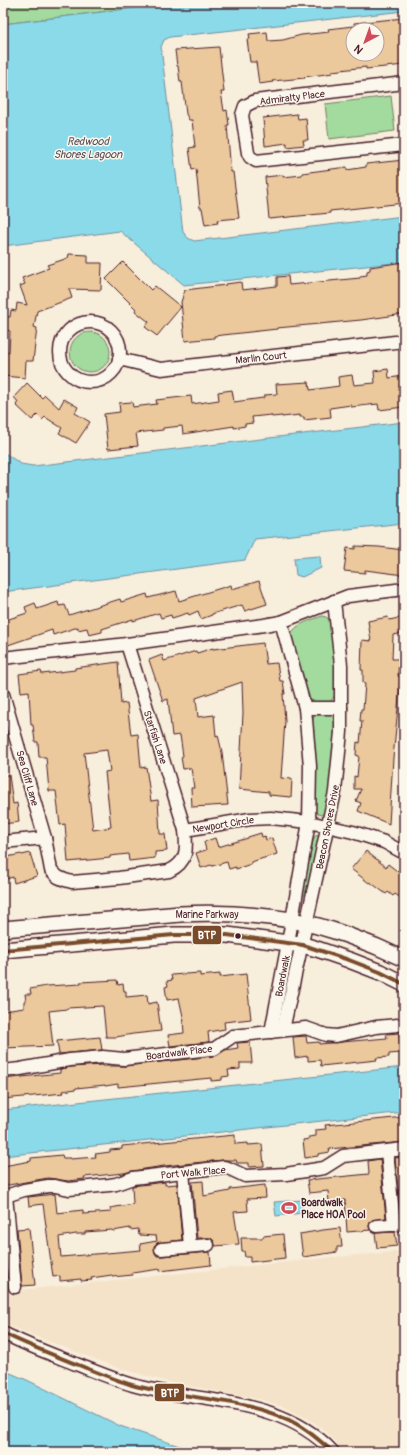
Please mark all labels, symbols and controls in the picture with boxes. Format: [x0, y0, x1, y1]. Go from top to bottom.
north arrow [345, 22, 385, 62]
text: N [351, 41, 366, 57]
street label: Admiralty Place [259, 88, 326, 108]
water label: Redwood Shores Lagoon [54, 135, 123, 161]
street label: Marlin Court [235, 349, 288, 367]
street label: Starfish Lane [141, 709, 169, 766]
street label: Sea Cliff Lane [13, 749, 41, 807]
street label: Beacon Shores Drive [314, 784, 342, 870]
street label: Newport Circle [191, 814, 255, 836]
street label: Marine Parkway [175, 909, 239, 921]
line badge: BTP [192, 925, 222, 945]
text: BTP [198, 929, 216, 942]
unlabelled marker [233, 931, 243, 941]
street label: Boardwalk [273, 954, 293, 998]
street label: Boardwalk Place [145, 1043, 213, 1063]
street label: Port Walk Place [160, 1164, 226, 1182]
place label: Boardwalk Place HOA Pool [301, 1197, 366, 1221]
sports icon: Boardwalk Place HOA Pool [280, 1199, 298, 1217]
line badge: BTP [154, 1383, 185, 1402]
text: BTP [161, 1387, 179, 1400]

